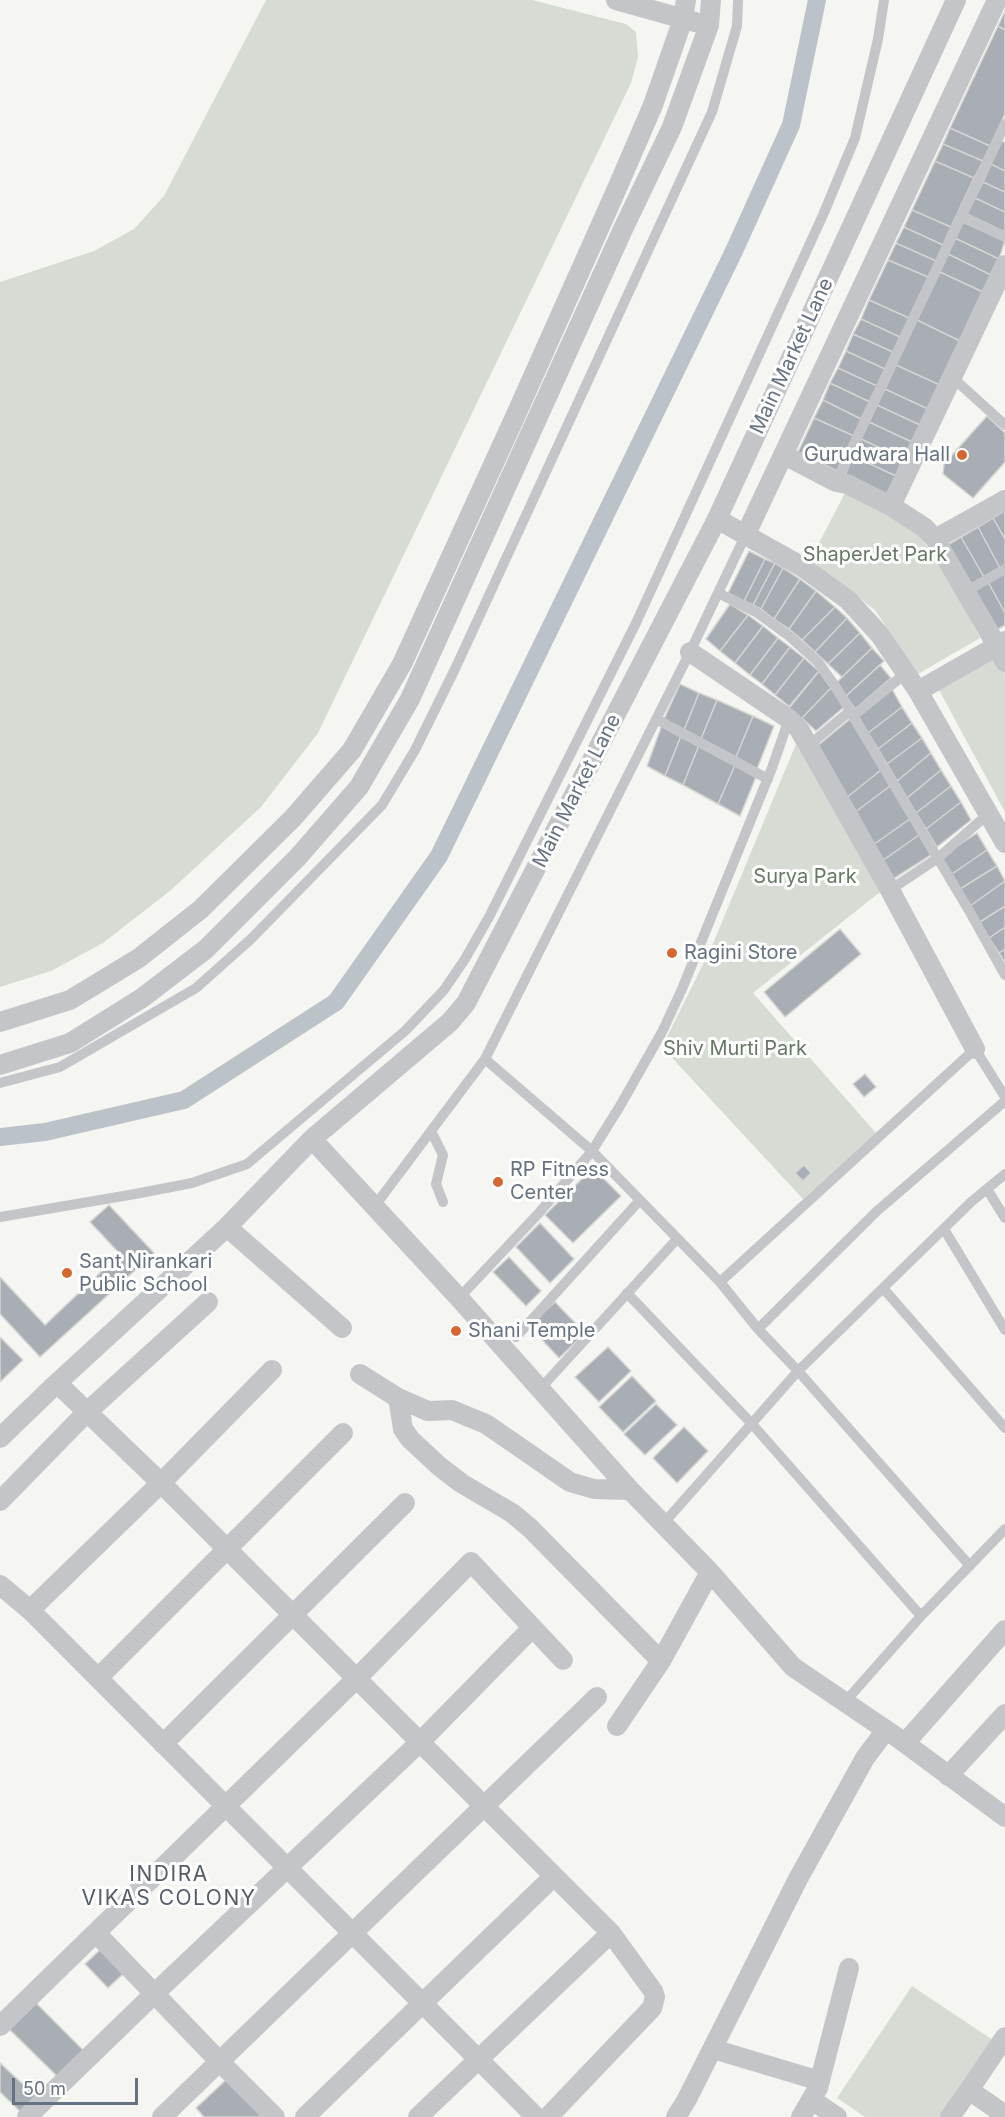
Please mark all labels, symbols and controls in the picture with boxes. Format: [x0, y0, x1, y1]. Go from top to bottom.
street label: Main Market Lane [745, 274, 839, 438]
place label: Gurudwara Hall [804, 443, 950, 467]
marker: Gurudwara Hall [955, 448, 969, 462]
park label: ShaperJet Park [803, 543, 947, 567]
street label: Main Market Lane [528, 710, 626, 872]
park label: Surya Park [753, 865, 857, 889]
place label: Ragini Store [684, 941, 797, 965]
marker: Ragini Store [665, 946, 679, 960]
park label: Shiv Murti Park [663, 1037, 807, 1061]
place label: RP Fitness Center [510, 1158, 609, 1205]
marker: RP Fitness Center [491, 1175, 505, 1189]
place label: Sant Nirankari Public School [79, 1250, 212, 1297]
marker: Sant Nirankari Public School [60, 1266, 74, 1280]
place label: Shani Temple [468, 1319, 595, 1343]
marker: Shani Temple [449, 1324, 463, 1338]
district label: INDIRA VIKAS COLONY [82, 1862, 256, 1912]
scale bar [15, 2066, 141, 2104]
text: 50 m [23, 2078, 66, 2099]

